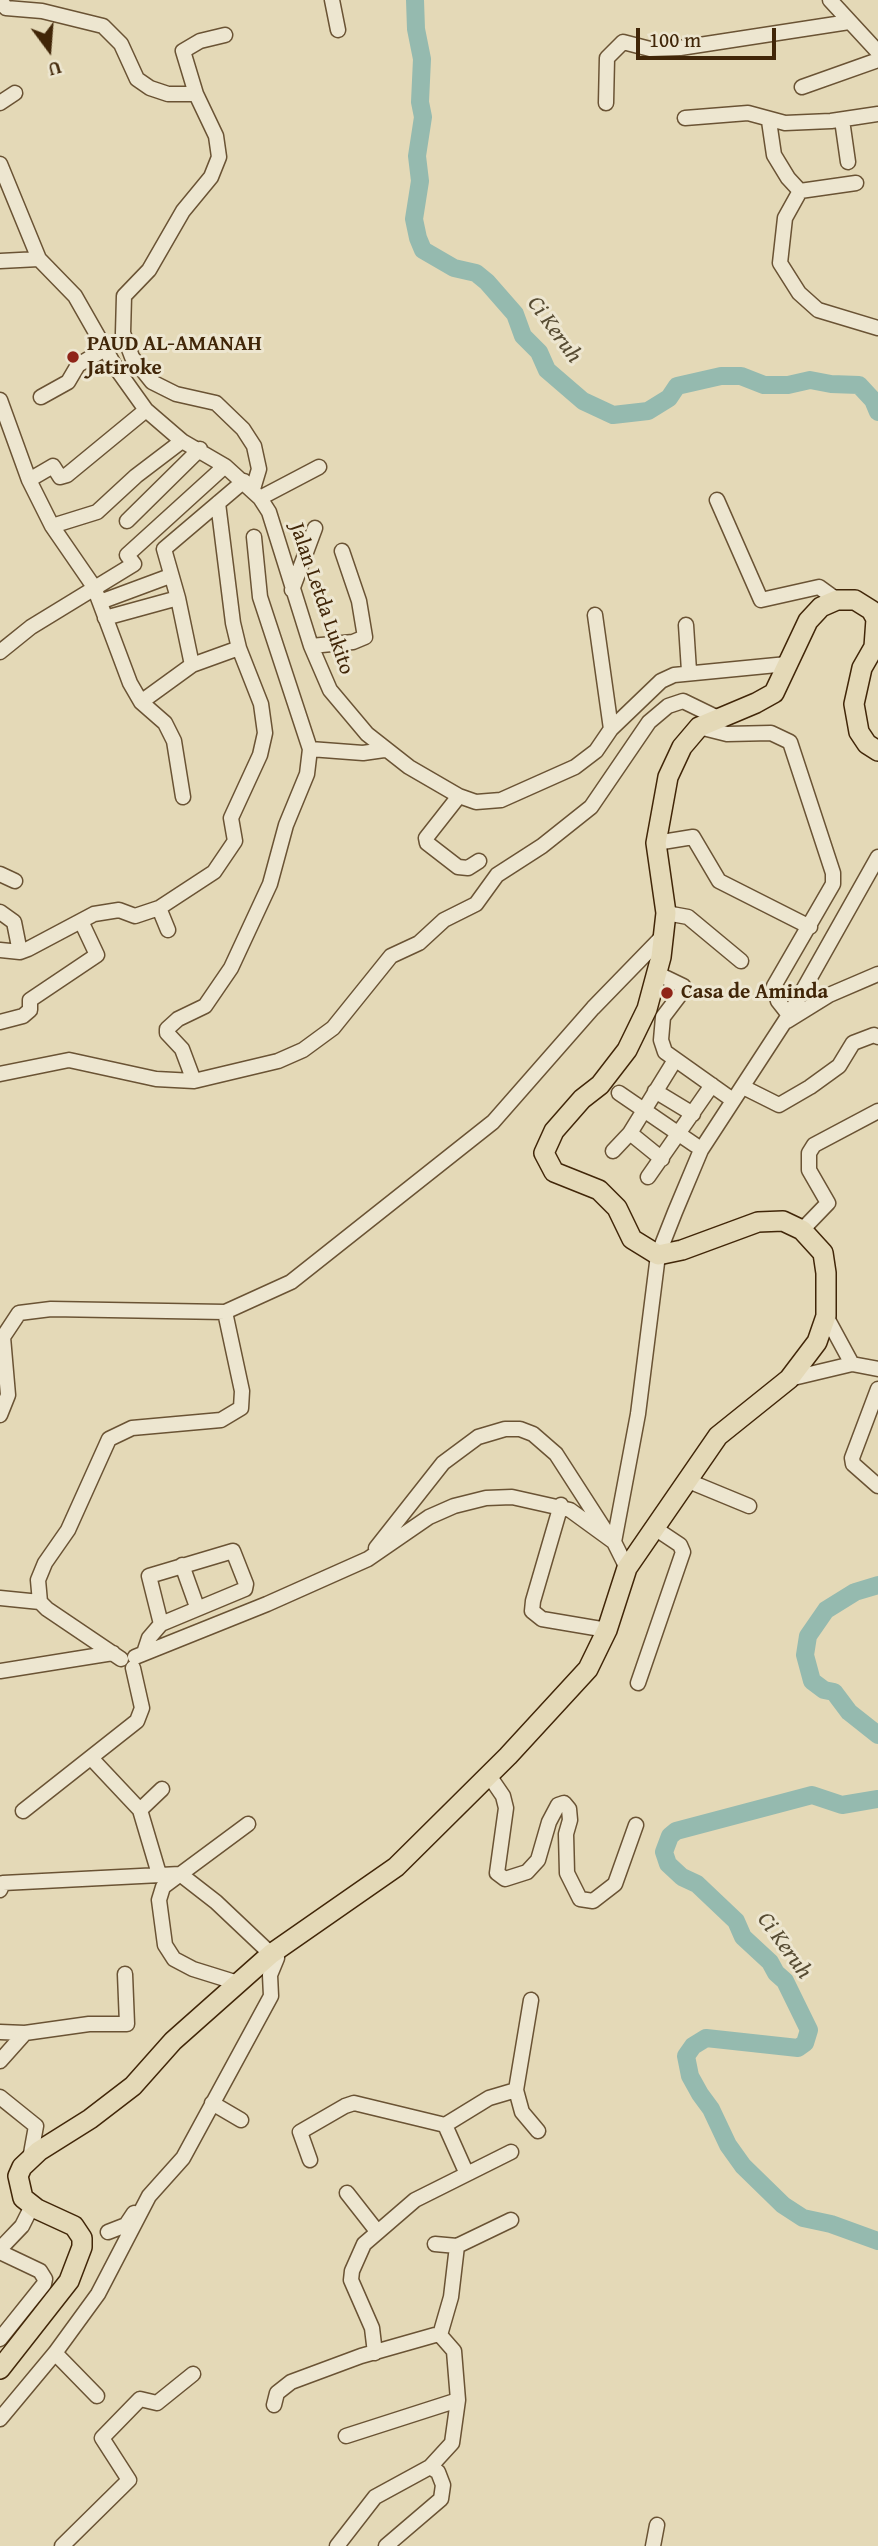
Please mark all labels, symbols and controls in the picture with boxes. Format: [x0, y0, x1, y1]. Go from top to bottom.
north arrow [14, 14, 84, 84]
scale bar [640, 14, 780, 58]
text: 100 m [649, 24, 701, 55]
text: U [45, 54, 65, 84]
water label: Ci Keruh [521, 291, 587, 369]
place label: PAUD AL-AMANAH Jatiroke [87, 332, 262, 382]
marker: PAUD AL-AMANAH Jatiroke [65, 349, 81, 365]
street label: Jalan Letda Lukito [283, 520, 359, 678]
place label: Casa de Aminda [681, 980, 828, 1006]
marker: Casa de Aminda [659, 985, 675, 1001]
water label: Ci Keruh [751, 1907, 817, 1985]

